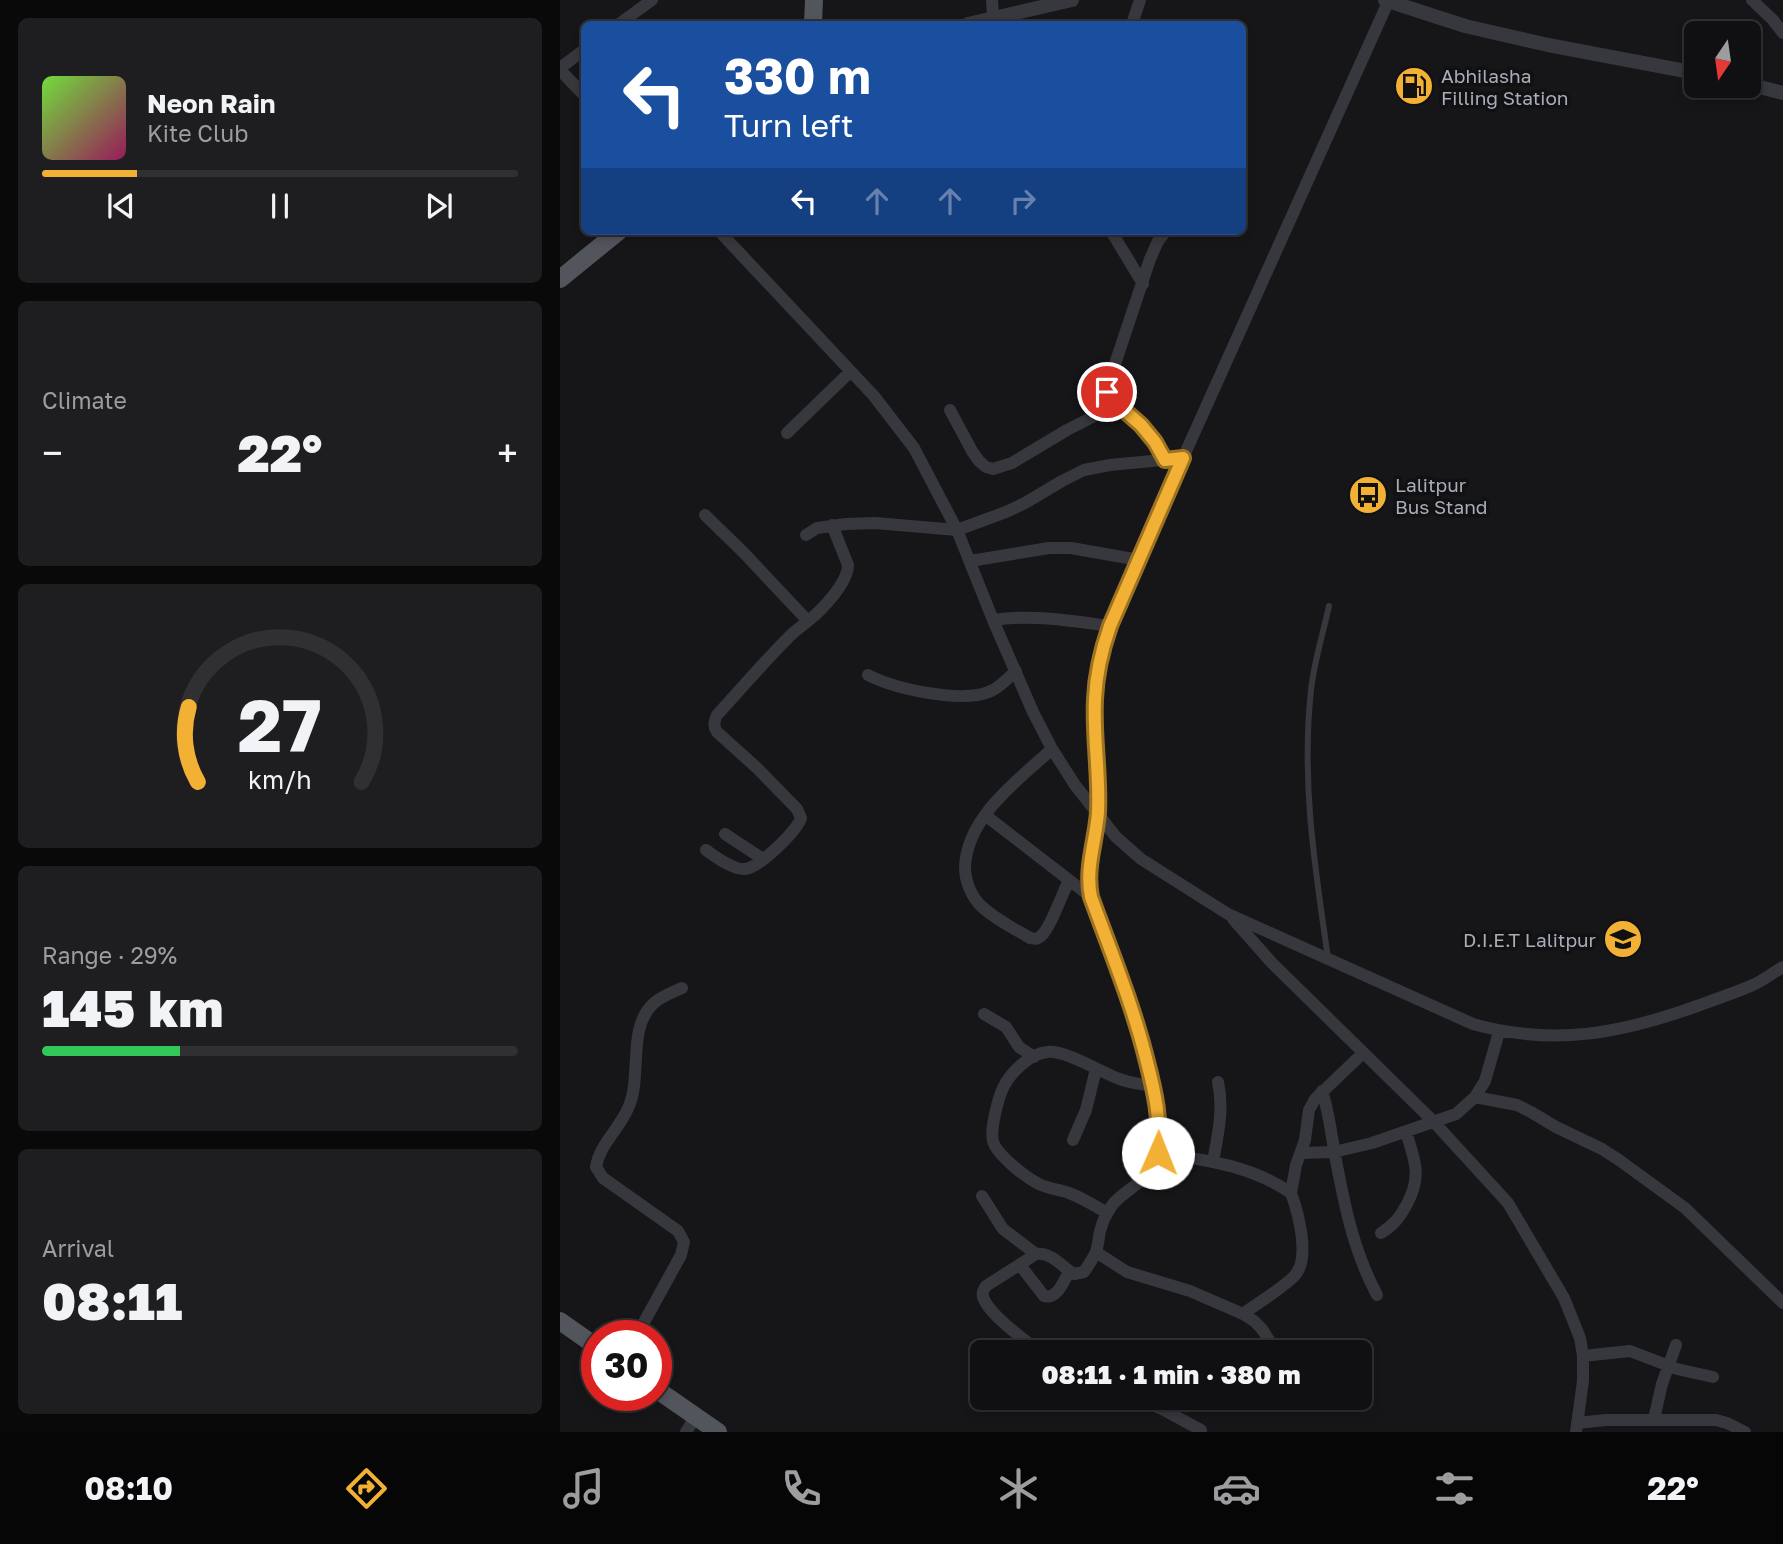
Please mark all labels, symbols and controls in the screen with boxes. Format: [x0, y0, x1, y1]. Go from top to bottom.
north arrow [1684, 21, 1760, 98]
map controls [1684, 21, 1761, 98]
text: 330 m [724, 46, 871, 105]
icon: left [609, 49, 700, 140]
place label: Abhilasha Filling Station [1441, 64, 1568, 109]
fuel station icon: Abhilasha Filling Station [1393, 65, 1435, 107]
text: Neon Rain [147, 88, 276, 119]
text: Turn left [724, 106, 853, 144]
text: Kite Club [147, 119, 248, 147]
icon: left [785, 182, 823, 220]
icon: ahead [858, 182, 896, 220]
icon: ahead [931, 182, 969, 220]
icon: right [1004, 182, 1042, 220]
icon: previous [102, 187, 140, 225]
icon: pause [261, 187, 299, 225]
icon: next [420, 187, 458, 225]
pin [1077, 362, 1137, 422]
icon: arrive [1088, 373, 1126, 411]
text: Climate [42, 386, 127, 414]
text: 22° [238, 421, 322, 483]
text: − [42, 430, 63, 475]
text: + [497, 430, 518, 475]
place label: Lalitpur Bus Stand [1395, 473, 1488, 518]
bus stop icon: Lalitpur Bus Stand [1347, 474, 1389, 516]
text: 27 [238, 681, 322, 768]
text: km/h [248, 764, 312, 795]
school or university icon: D.I.E.T Lalitpur [1602, 918, 1644, 960]
place label: D.I.E.T Lalitpur [1463, 928, 1597, 951]
text: Range · 29% [42, 941, 177, 969]
text: 145 km [42, 976, 224, 1038]
position arrow [1121, 1116, 1195, 1190]
text: Arrival [42, 1234, 114, 1262]
text: 08:11 [42, 1269, 182, 1331]
speed limit sign: 30 [581, 1320, 672, 1411]
text: 08:11 · 1 min · 380 m [1041, 1359, 1301, 1390]
icon: directions [342, 1464, 391, 1513]
icon: music [559, 1464, 608, 1513]
icon: phone [777, 1464, 826, 1513]
icon: climate [994, 1464, 1043, 1513]
icon: car [1212, 1464, 1261, 1513]
icon: filters [1430, 1464, 1479, 1513]
text: 08:10 [84, 1469, 173, 1507]
text: 22° [1647, 1469, 1699, 1507]

